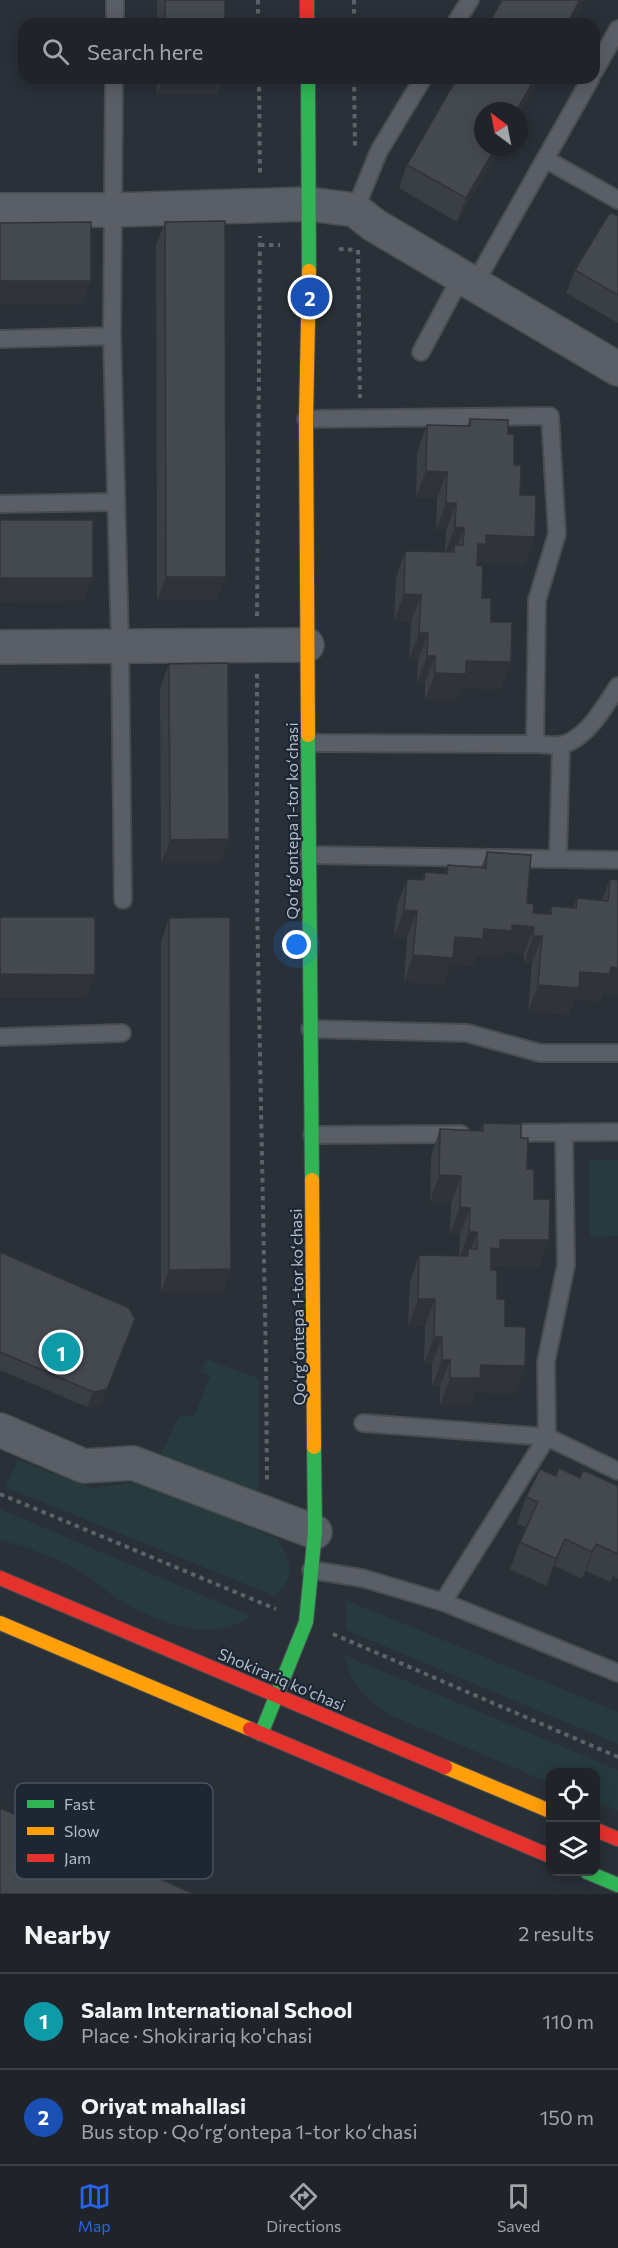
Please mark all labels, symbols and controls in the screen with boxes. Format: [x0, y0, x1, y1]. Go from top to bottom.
search box [18, 18, 600, 84]
icon: search [39, 35, 72, 68]
text: Search here [87, 38, 203, 65]
north arrow [474, 102, 528, 156]
pin: 2 [290, 274, 330, 320]
street label: Qoʻrgʻontepa 1-tor koʻchasi [282, 722, 301, 920]
your location [282, 930, 311, 959]
street label: Qoʻrgʻontepa 1-tor koʻchasi [286, 1208, 308, 1406]
pin: 1 [42, 1330, 80, 1374]
street label: Shokirariq ko'chasi [216, 1644, 348, 1714]
map controls [546, 1768, 600, 1876]
button: locate [546, 1768, 600, 1822]
legend [15, 1783, 213, 1879]
text: Fast [64, 1794, 95, 1813]
text: Slow [64, 1821, 100, 1840]
button: layers [546, 1822, 600, 1876]
text: Jam [64, 1848, 91, 1867]
text: Nearby [24, 1918, 111, 1949]
text: 2 results [518, 1921, 594, 1945]
text: Salam International School [81, 1996, 353, 2023]
text: 1 [39, 2009, 48, 2033]
text: 110 m [543, 2009, 594, 2033]
text: Place · Shokirariq ko'chasi [81, 2023, 312, 2047]
text: Oriyat mahallasi [81, 2092, 246, 2119]
text: 2 [38, 2105, 49, 2129]
text: 150 m [540, 2105, 594, 2129]
text: Bus stop · Qoʻrgʻontepa 1-tor koʻchasi [81, 2119, 418, 2143]
tab: Map [78, 2180, 111, 2235]
tab: Directions [266, 2180, 341, 2235]
tab: Saved [497, 2180, 540, 2235]

